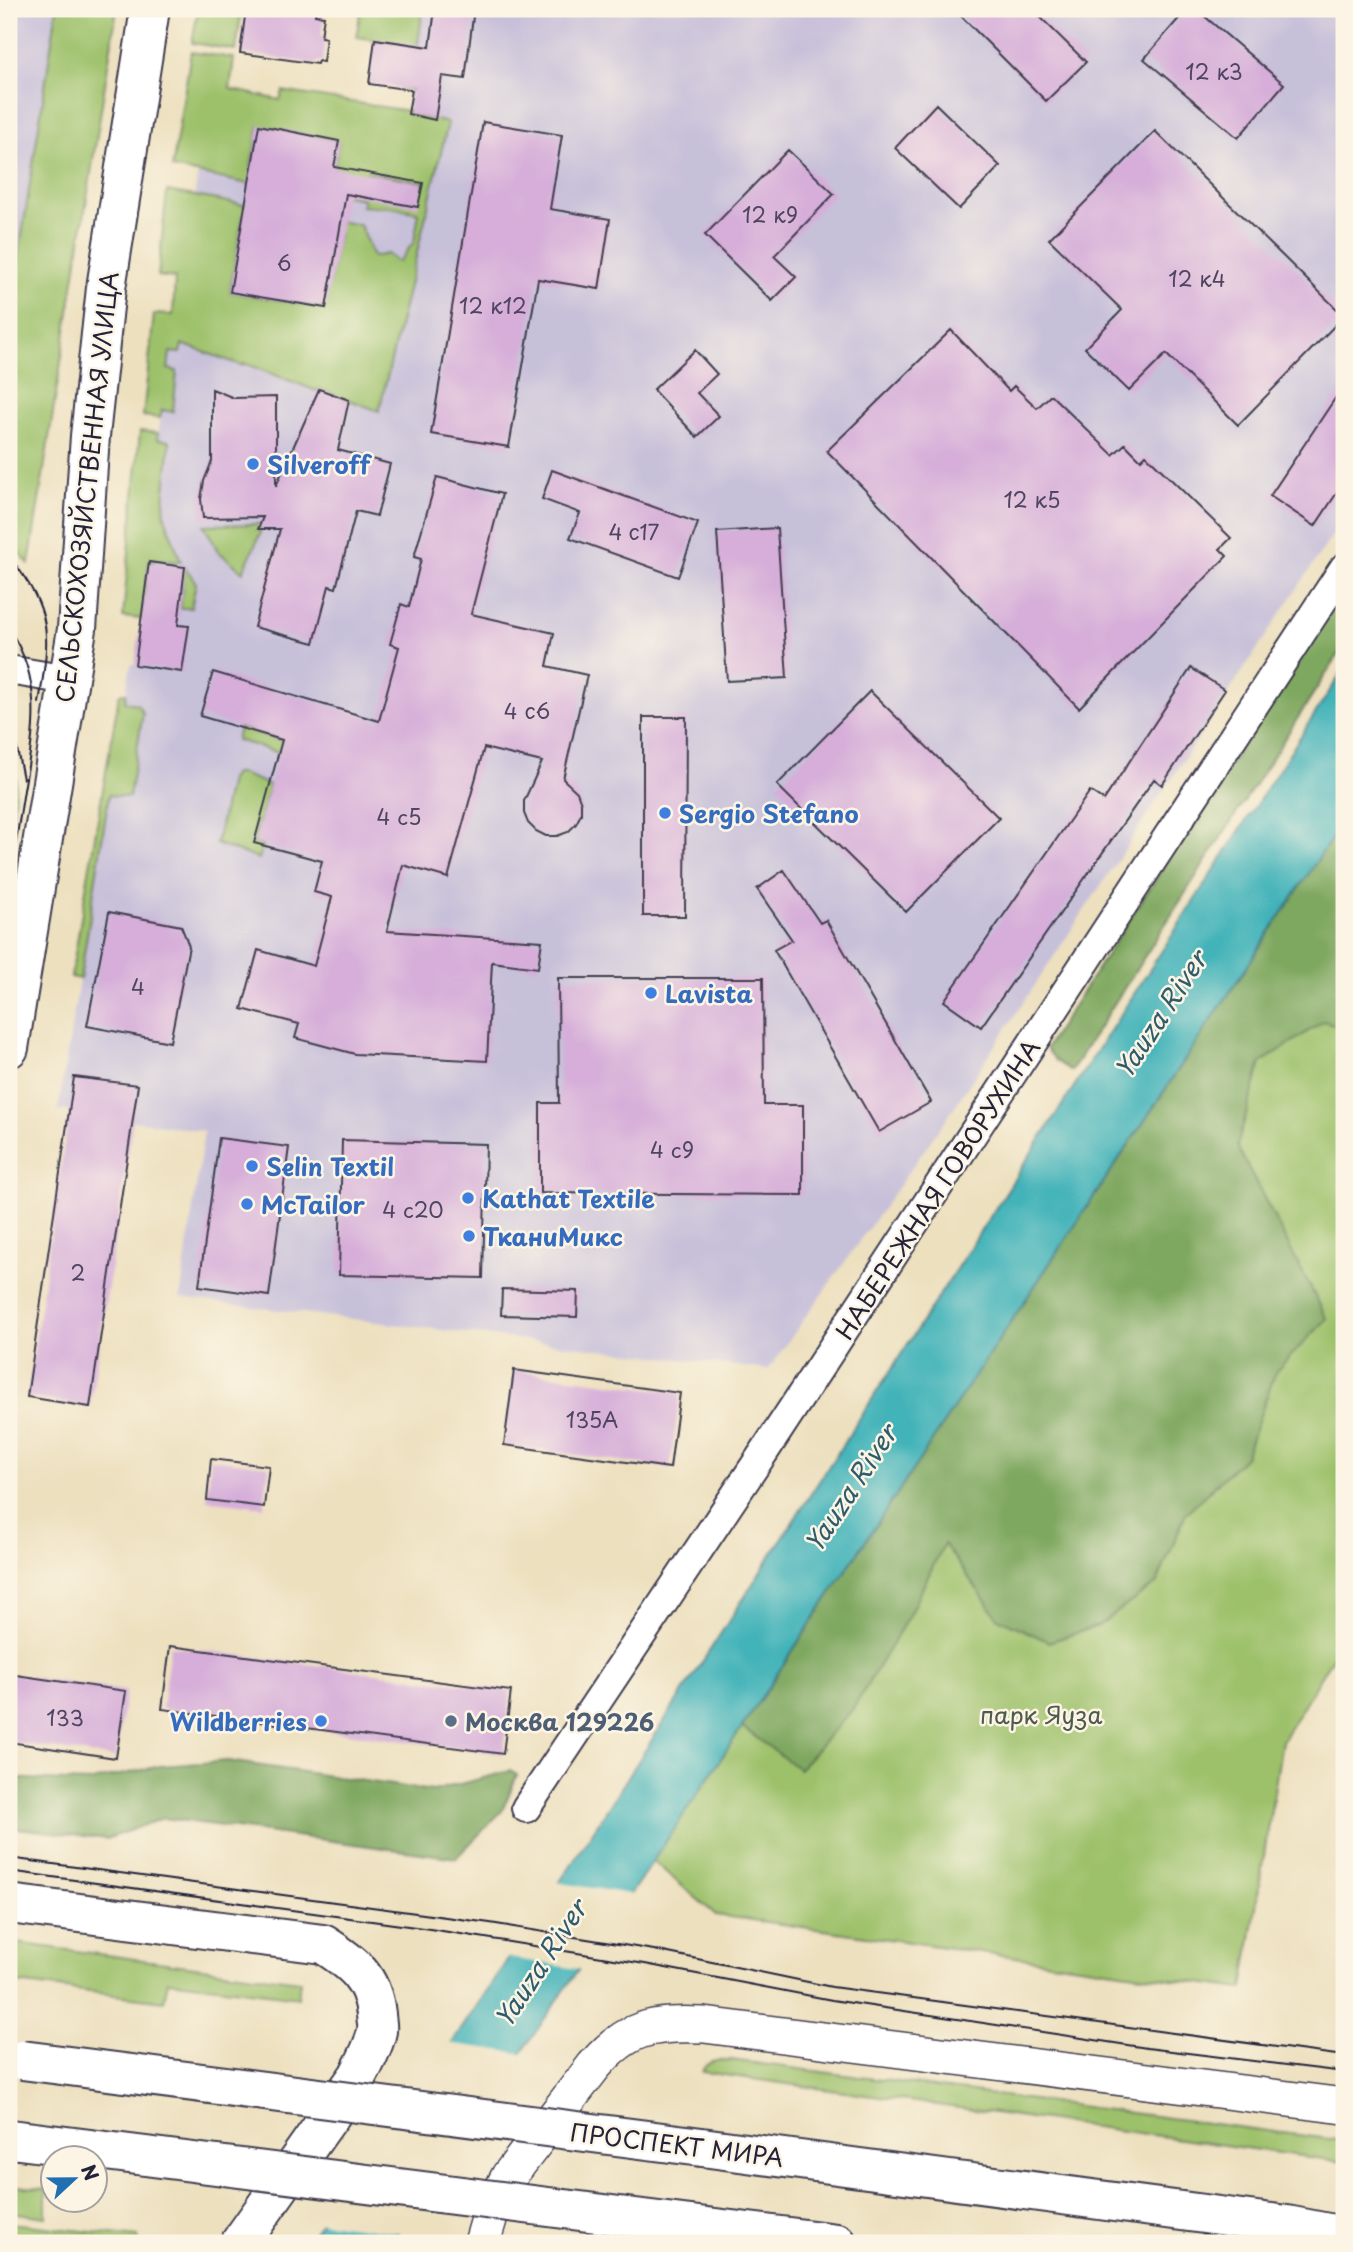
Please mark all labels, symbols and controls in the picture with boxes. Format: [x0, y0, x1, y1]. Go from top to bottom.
house number: 12 к3 [1185, 55, 1243, 87]
house number: 12 к9 [742, 198, 798, 230]
house number: 6 [277, 246, 291, 278]
house number: 12 к4 [1168, 262, 1226, 294]
street label: СЕЛЬСКОХОЗЯЙСТВЕННАЯ УЛИЦА [45, 270, 127, 704]
house number: 12 к12 [459, 289, 527, 321]
place label: Silveroff [267, 446, 373, 482]
marker: Silveroff [245, 456, 261, 472]
house number: 12 к5 [1003, 483, 1061, 515]
house number: 4 c17 [609, 515, 660, 547]
house number: 4 c6 [504, 694, 550, 726]
place label: Sergio Stefano [679, 795, 859, 831]
house number: 4 с5 [376, 800, 422, 832]
marker: Sergio Stefano [657, 805, 673, 821]
water label: Yauza River [1104, 940, 1218, 1085]
house number: 4 [131, 970, 145, 1002]
place label: Lavista [665, 975, 754, 1011]
marker: Lavista [643, 985, 659, 1001]
street label: НАБЕРЕЖНАЯ ГОВОРУХИНА [826, 1032, 1048, 1346]
house number: 4 с9 [650, 1133, 694, 1165]
place label: Selin Textil [266, 1148, 394, 1184]
marker: Selin Textil [244, 1158, 260, 1174]
place label: Kathat Textile [482, 1180, 655, 1216]
place label: McTailor [261, 1186, 366, 1222]
marker: Kathat Textile [460, 1190, 476, 1206]
house number: 4 с20 [382, 1193, 444, 1225]
marker: McTailor [239, 1196, 255, 1212]
place label: ТканиМикс [483, 1218, 623, 1254]
marker: ТканиМикс [461, 1228, 477, 1244]
house number: 2 [71, 1256, 85, 1288]
house number: 135А [566, 1403, 618, 1435]
water label: Yauza River [794, 1414, 908, 1559]
park label: парк Яуза [980, 1696, 1102, 1732]
house number: 133 [46, 1701, 84, 1733]
place label: Wildberries [170, 1703, 307, 1739]
place label: Москва 129226 [465, 1703, 654, 1739]
marker: Wildberries [313, 1713, 329, 1729]
marker: Москва 129226 [443, 1713, 459, 1729]
water label: Yauza River [484, 1889, 598, 2034]
street label: ПРОСПЕКТ МИРА [568, 2113, 786, 2175]
north arrow [38, 2144, 108, 2214]
text: N [75, 2160, 106, 2184]

